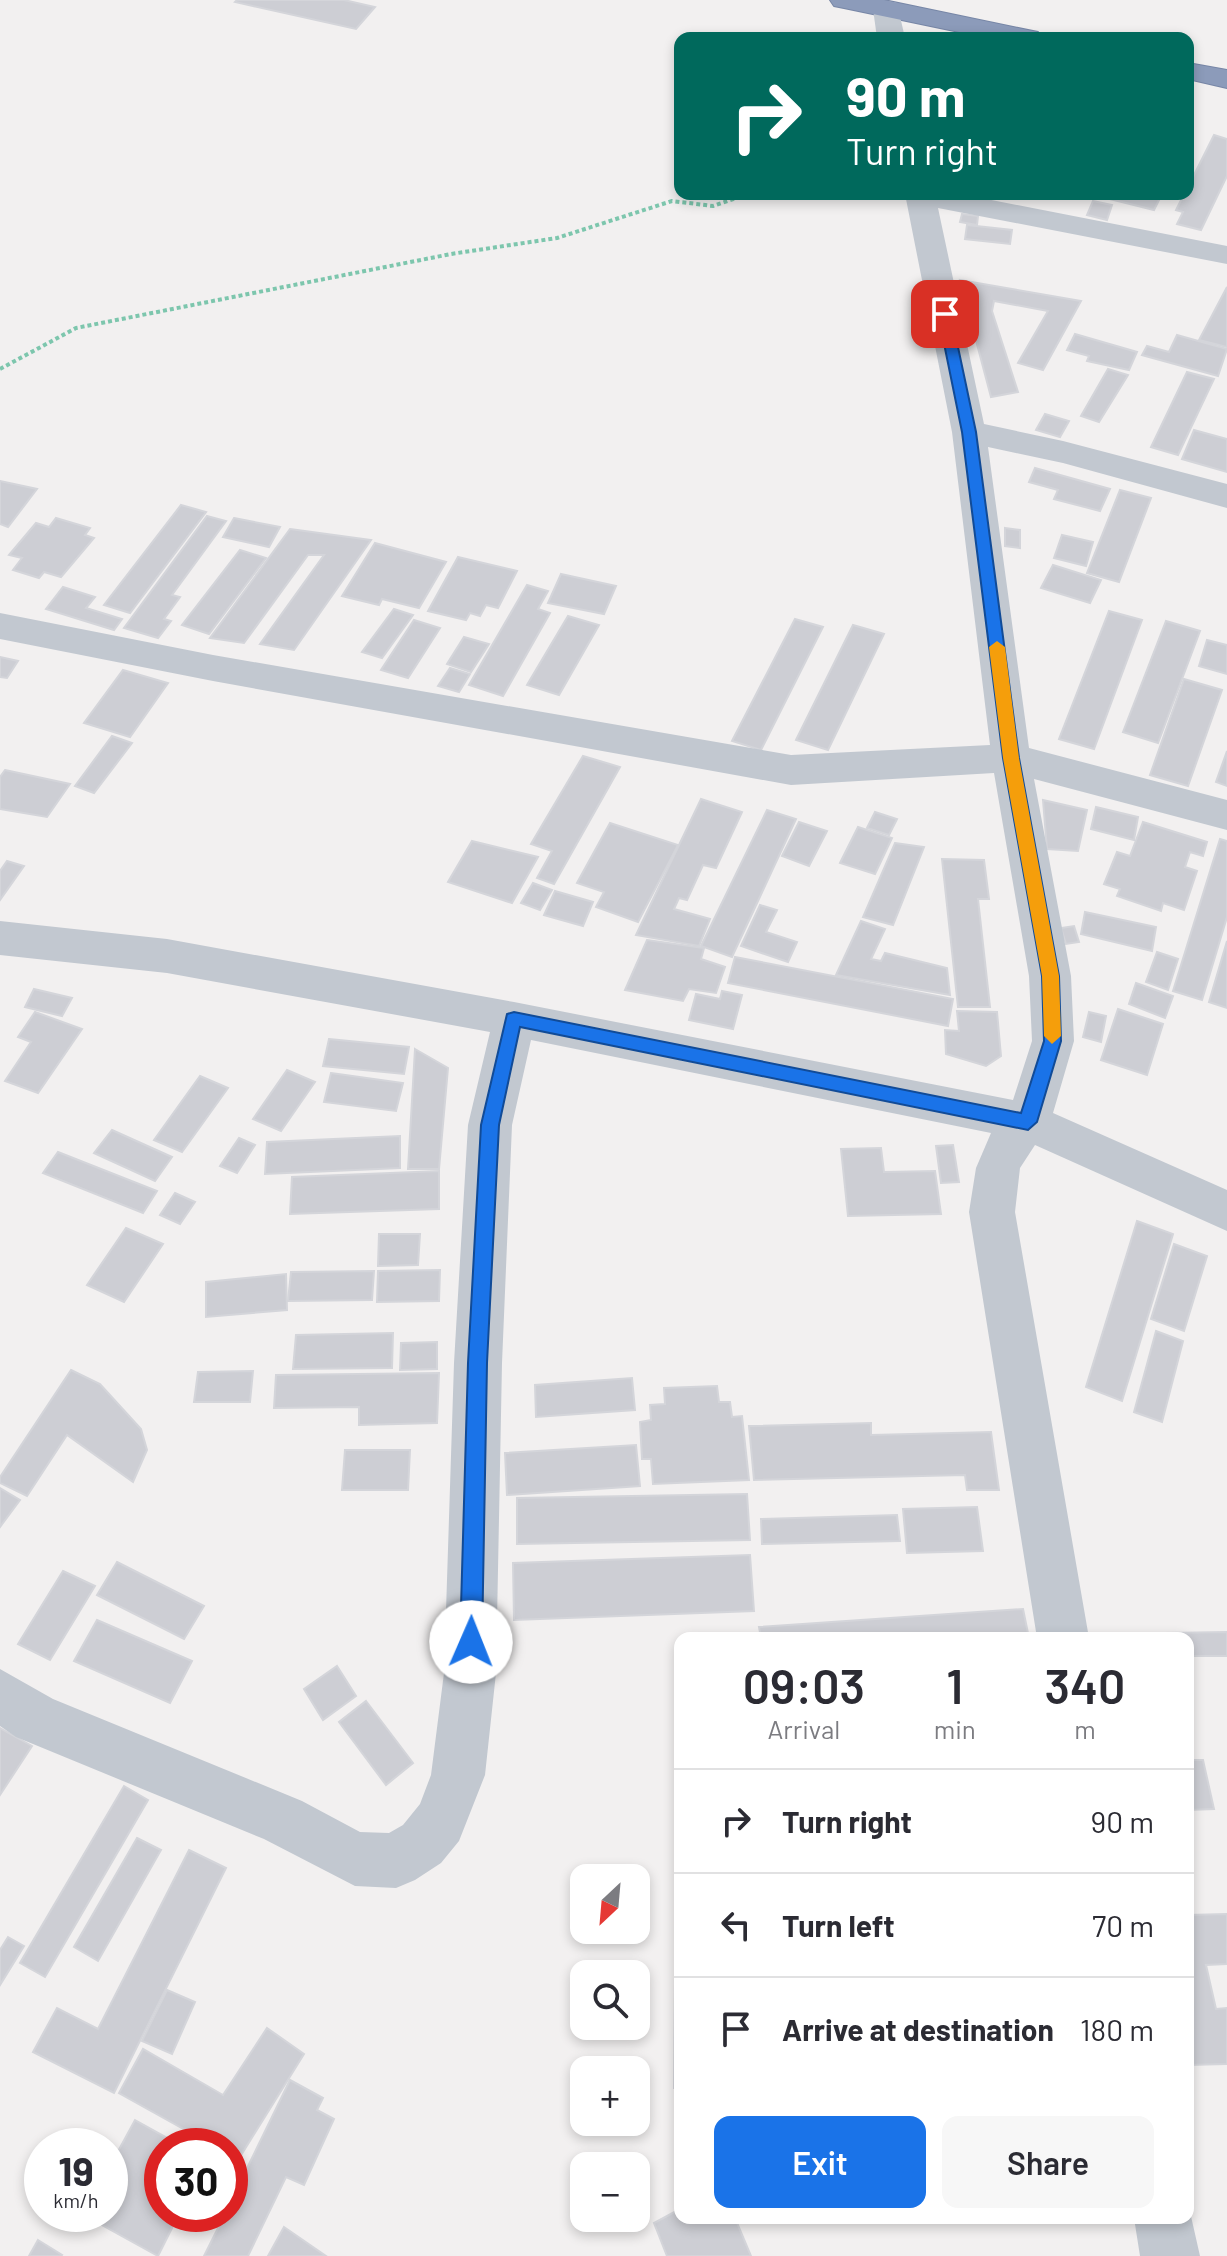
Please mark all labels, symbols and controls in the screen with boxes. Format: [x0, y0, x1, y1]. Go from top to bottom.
text: 90 m [846, 61, 966, 128]
icon: right [714, 64, 818, 168]
text: Turn right [846, 129, 998, 172]
pin [911, 280, 979, 348]
icon: arrive [923, 292, 967, 336]
position arrow [429, 1600, 513, 1684]
text: 09:03 [743, 1656, 865, 1714]
text: 1 [946, 1656, 963, 1714]
text: 340 [1044, 1656, 1125, 1714]
text: Arrival [768, 1713, 840, 1744]
text: min [934, 1713, 976, 1744]
text: m [1074, 1713, 1096, 1744]
icon: right [714, 1799, 758, 1843]
text: Turn right [782, 1803, 912, 1839]
text: 90 m [1091, 1803, 1154, 1839]
north arrow [570, 1864, 650, 1944]
map controls [570, 1864, 650, 2232]
icon: left [714, 1903, 758, 1947]
text: Turn left [782, 1907, 895, 1943]
text: 70 m [1092, 1907, 1154, 1943]
button: search [570, 1960, 650, 2040]
icon: arrive [714, 2007, 758, 2051]
text: Arrive at destination [782, 2011, 1054, 2047]
text: 180 m [1080, 2011, 1154, 2047]
button: + [570, 2056, 650, 2136]
button: Exit [714, 2116, 926, 2208]
button: Share [942, 2116, 1154, 2208]
speed limit sign: 30 [144, 2128, 248, 2232]
text: 19 [58, 2146, 94, 2194]
button: − [570, 2152, 650, 2232]
text: km/h [53, 2188, 99, 2212]

